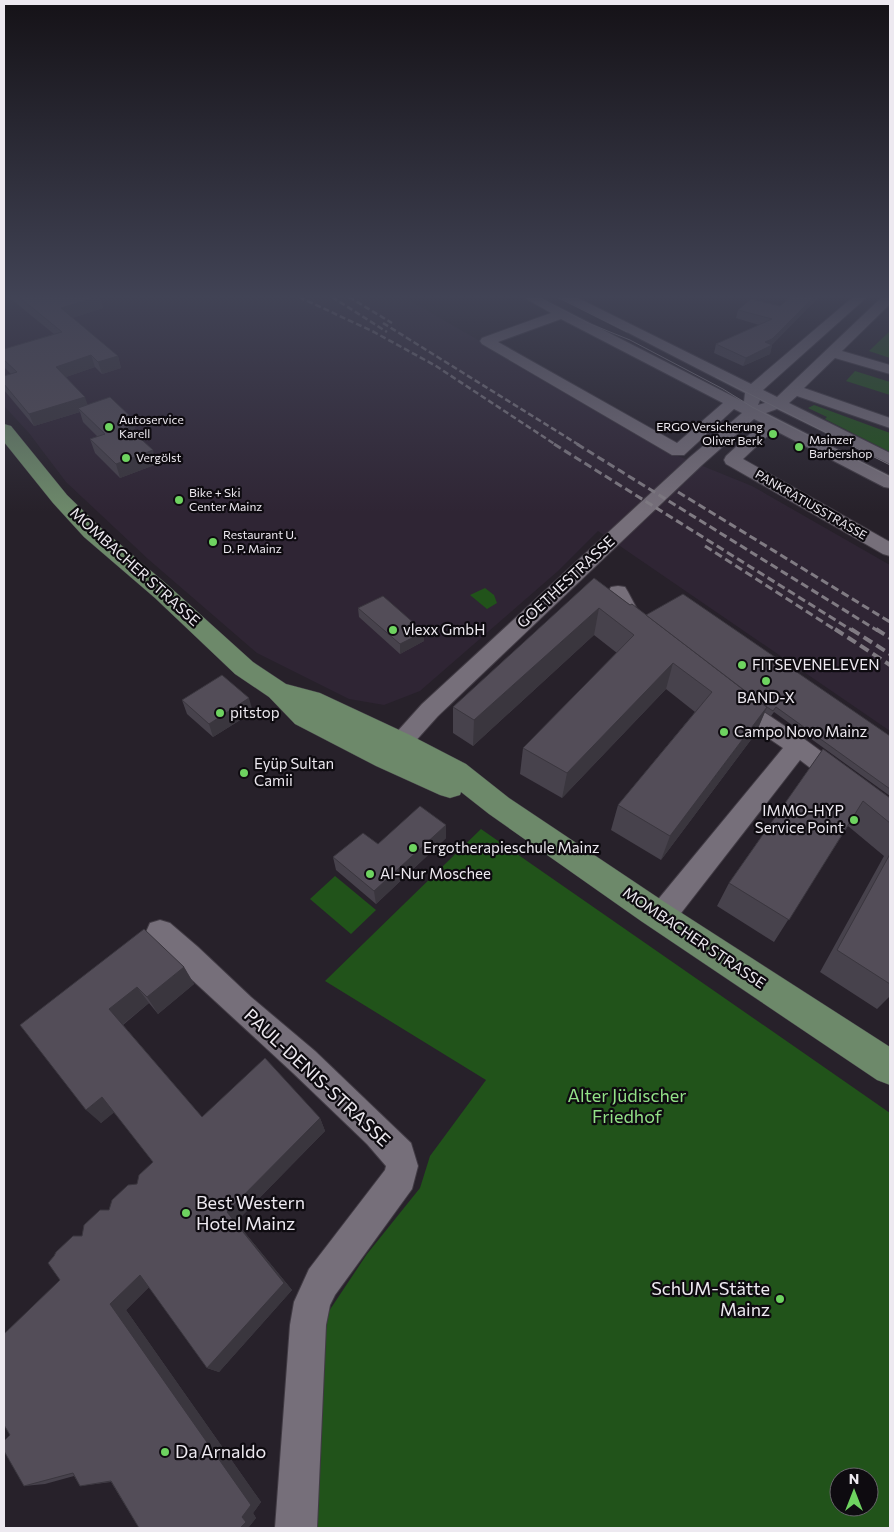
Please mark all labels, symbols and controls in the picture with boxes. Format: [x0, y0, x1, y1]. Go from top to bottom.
place label: Autoservice Karell [119, 412, 184, 440]
place label: ERGO Versicherung Oliver Berk [656, 419, 763, 447]
marker: Autoservice Karell [103, 421, 115, 433]
marker: ERGO Versicherung Oliver Berk [767, 428, 779, 440]
place label: Mainzer Barbershop [809, 432, 872, 460]
marker: Mainzer Barbershop [793, 441, 805, 453]
place label: Vergölst [136, 450, 182, 464]
marker: Vergölst [120, 452, 132, 464]
street label: PANKRATIUSSTRASSE [753, 466, 870, 542]
place label: Bike + Ski Center Mainz [189, 485, 262, 513]
marker: Bike + Ski Center Mainz [173, 494, 185, 506]
street label: MOMBACHER STRASSE [67, 503, 204, 629]
place label: Restaurant U. D. P. Mainz [223, 527, 297, 555]
street label: GOETHESTRASSE [513, 531, 618, 631]
marker: Restaurant U. D. P. Mainz [207, 536, 219, 548]
place label: vlexx GmbH [403, 620, 485, 638]
marker: vlexx GmbH [387, 624, 399, 636]
place label: FITSEVENELEVEN [752, 655, 880, 673]
marker: FITSEVENELEVEN [736, 659, 748, 671]
marker: BAND-X [760, 675, 772, 687]
place label: BAND-X [737, 688, 795, 706]
place label: pitstop [230, 703, 280, 721]
marker: pitstop [214, 707, 226, 719]
place label: Campo Novo Mainz [734, 722, 867, 740]
marker: Campo Novo Mainz [718, 726, 730, 738]
place label: Eyüp Sultan Camii [254, 754, 334, 789]
marker: Eyüp Sultan Camii [238, 767, 250, 779]
place label: IMMO-HYP Service Point [755, 801, 844, 836]
marker: IMMO-HYP Service Point [848, 814, 860, 826]
place label: Ergotherapieschule Mainz [423, 838, 600, 856]
marker: Ergotherapieschule Mainz [407, 842, 419, 854]
place label: Al-Nur Moschee [380, 864, 491, 882]
marker: Al-Nur Moschee [364, 868, 376, 880]
street label: MOMBACHER STRASSE [620, 883, 769, 992]
street label: PAUL-DENIS-STRASSE [240, 1004, 395, 1151]
park label: Alter Jüdischer Friedhof [568, 1084, 686, 1127]
place label: Best Western Hotel Mainz [196, 1191, 305, 1234]
marker: Best Western Hotel Mainz [180, 1207, 192, 1219]
place label: SchUM-Stätte Mainz [651, 1277, 770, 1320]
marker: SchUM-Stätte Mainz [774, 1293, 786, 1305]
place label: Da Arnaldo [175, 1440, 266, 1462]
marker: Da Arnaldo [159, 1446, 171, 1458]
north arrow [829, 1467, 879, 1517]
text: N [849, 1470, 859, 1487]

